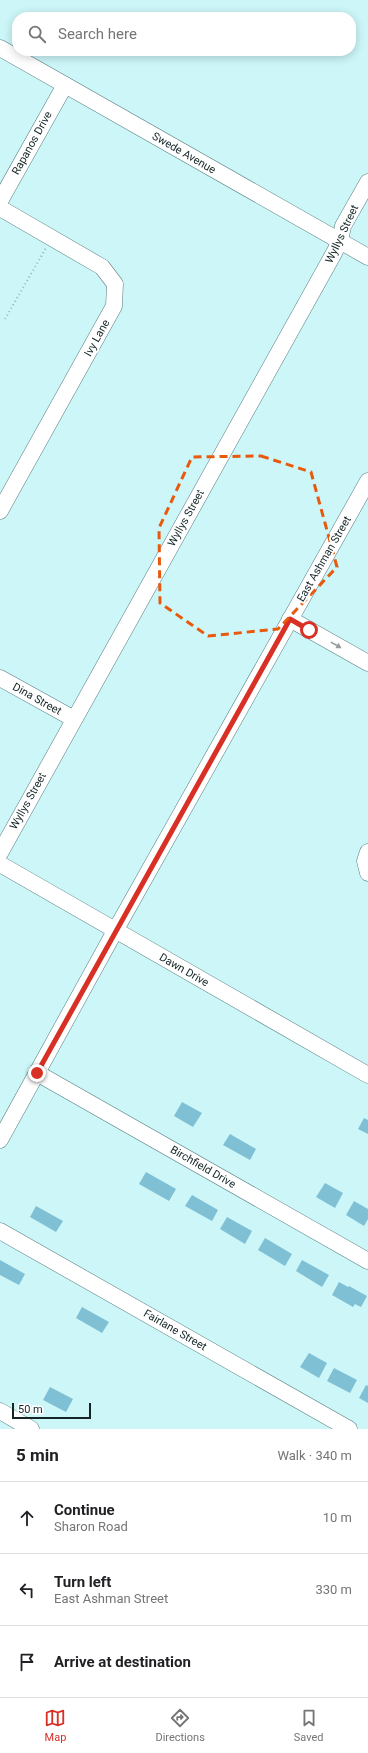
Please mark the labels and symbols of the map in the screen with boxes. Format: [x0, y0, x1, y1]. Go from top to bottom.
street label: Rapanos Drive [9, 109, 55, 177]
street label: Swede Avenue [150, 130, 218, 177]
street label: Wyllys Street [323, 202, 361, 265]
street label: Ivy Lane [82, 317, 112, 359]
street label: Wyllys Street [165, 487, 207, 549]
street label: East Ashman Street [294, 514, 354, 604]
route start [300, 621, 318, 639]
one-way arrow [330, 642, 342, 649]
street label: Dina Street [10, 680, 64, 718]
street label: Wyllys Street [7, 770, 49, 832]
street label: Dawn Drive [157, 951, 211, 989]
route end [28, 1064, 46, 1082]
street label: Birchfield Drive [168, 1143, 238, 1191]
street label: Fairlane Street [141, 1307, 209, 1353]
scale bar [12, 1401, 91, 1420]

